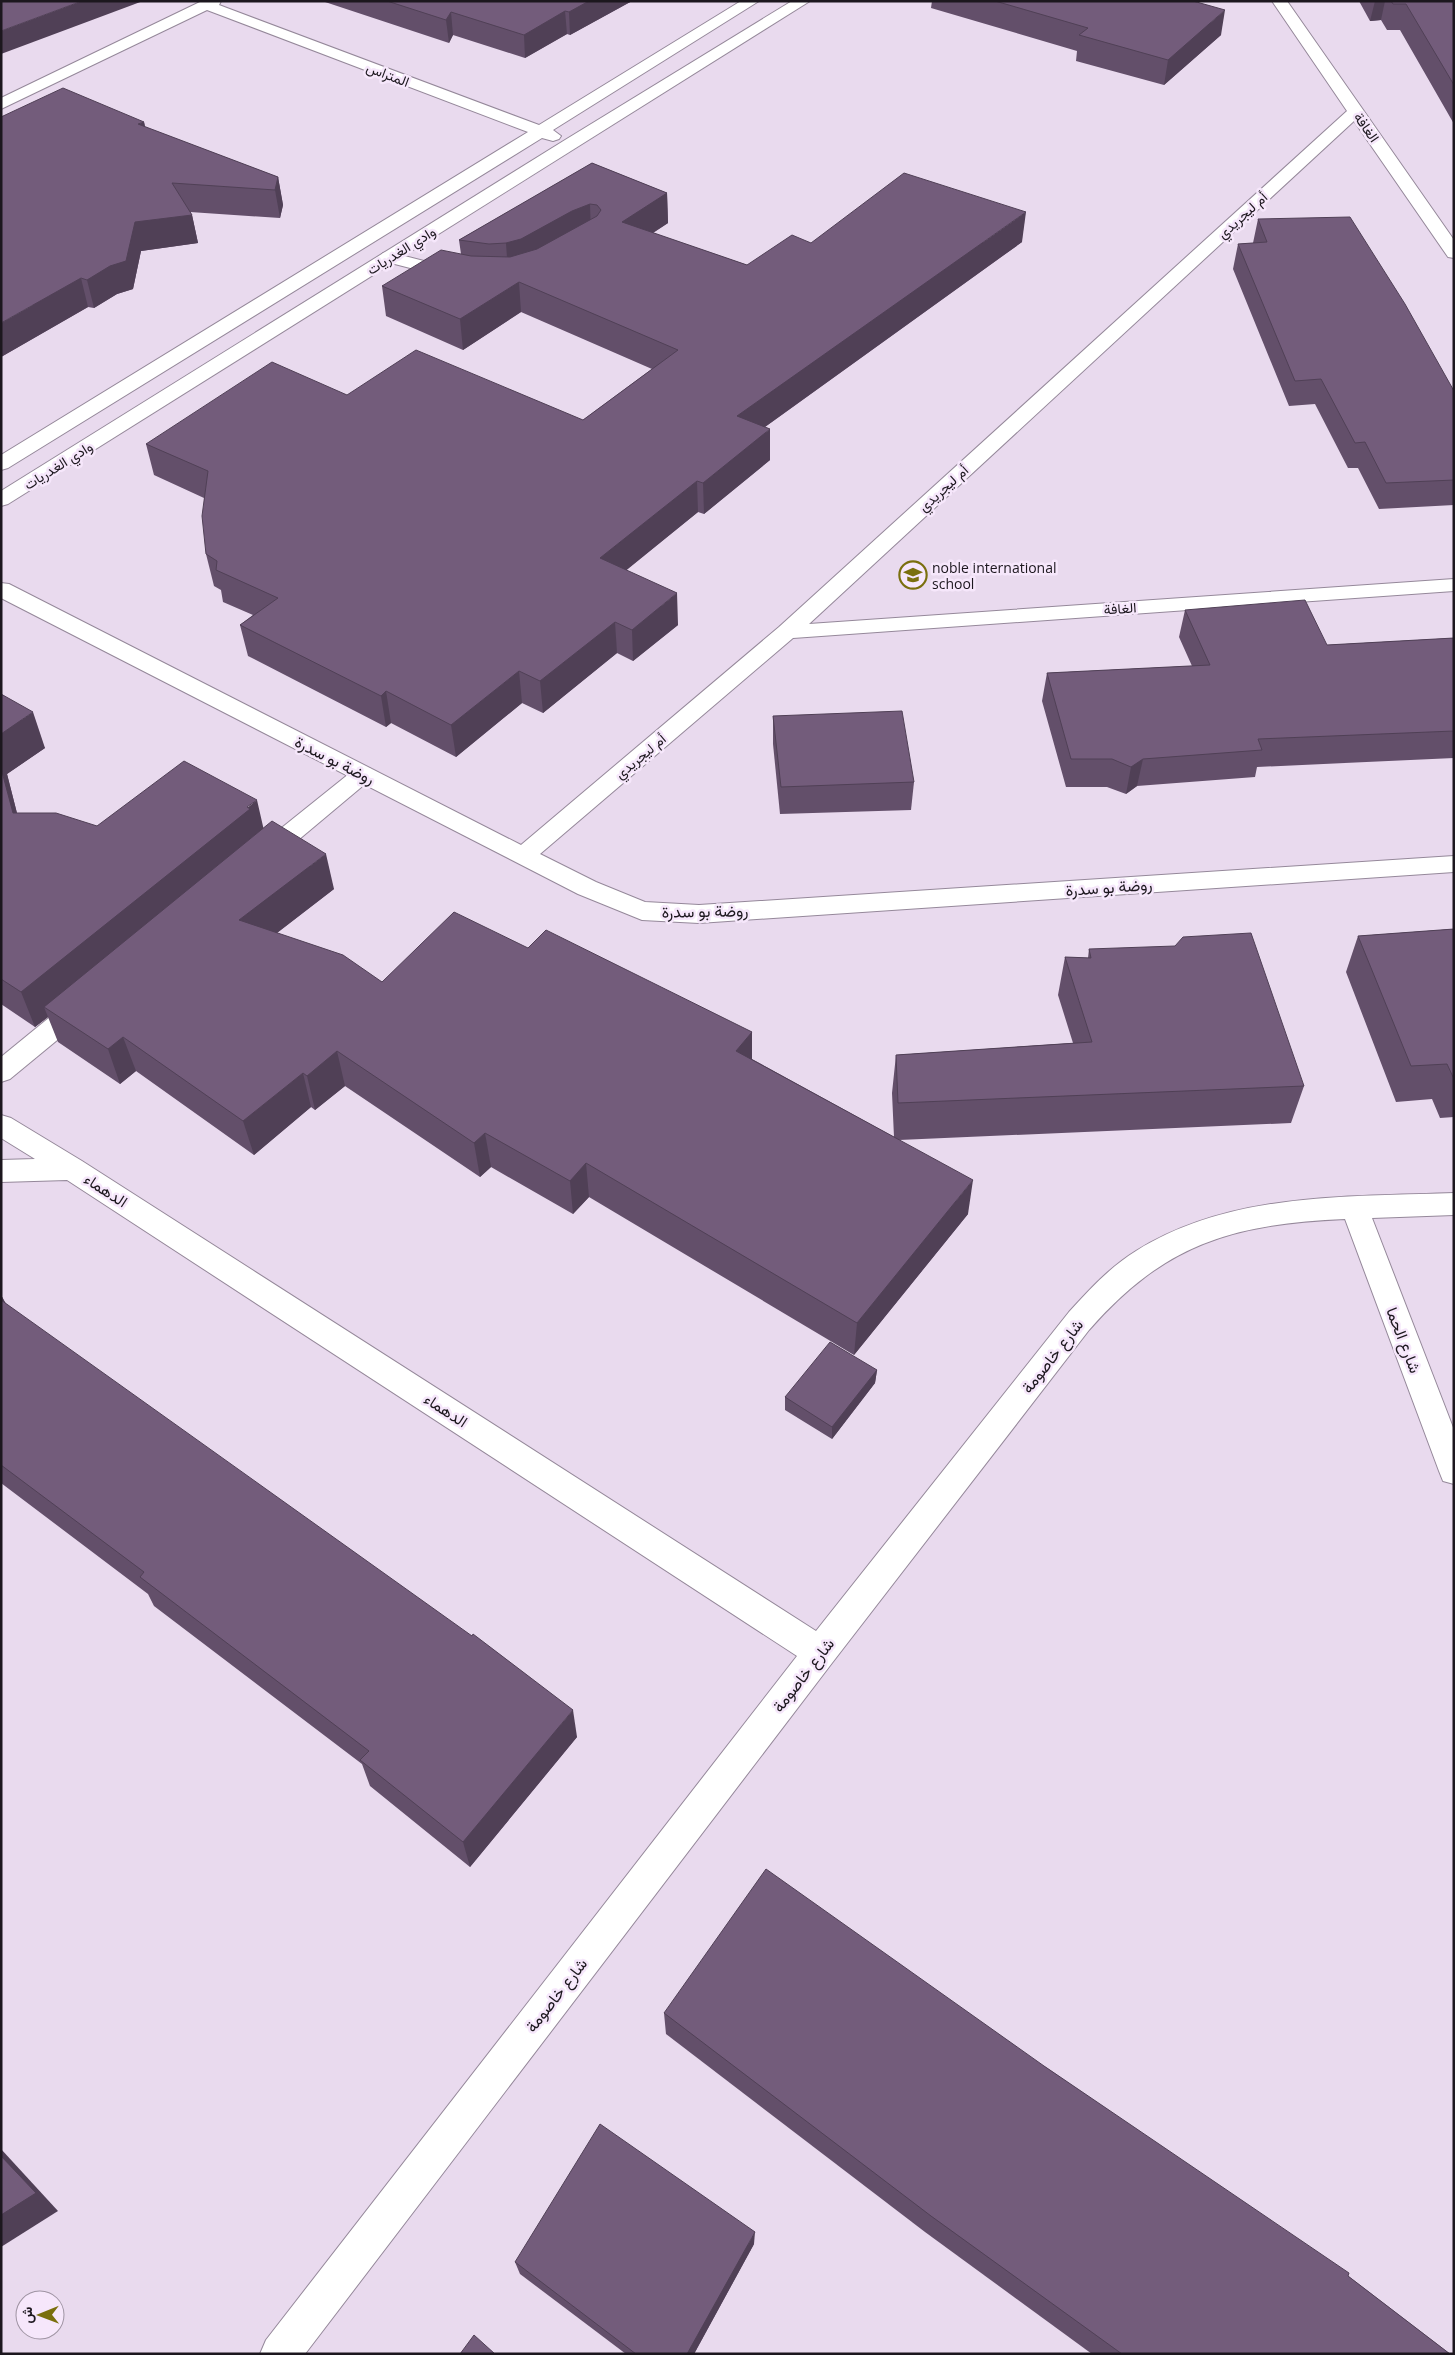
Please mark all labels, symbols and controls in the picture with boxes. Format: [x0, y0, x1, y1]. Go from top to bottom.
street label: المتراس [364, 57, 412, 91]
street label: الغافة [1350, 108, 1384, 146]
street label: أم ليجريدي [1213, 188, 1273, 245]
street label: وادي الغدريات [363, 221, 440, 281]
street label: وادي الغدريات [20, 436, 97, 496]
street label: أم ليجريدي [914, 461, 974, 518]
place label: noble international school [932, 558, 1057, 593]
school or university icon: noble international school [898, 560, 928, 590]
street label: الغافة [1103, 597, 1137, 619]
street label: أم ليجريدي [611, 729, 671, 785]
street label: روضة بو سدرة [291, 730, 379, 790]
street label: روضة بو سدرة [1065, 873, 1153, 901]
street label: روضة بو سدرة [661, 899, 749, 923]
street label: الدهماء [80, 1168, 132, 1212]
street label: شارع الحما [1380, 1304, 1427, 1376]
street label: شارع خاصومة [1016, 1314, 1089, 1398]
street label: الدهماء [420, 1388, 472, 1432]
street label: شارع خاصومة [767, 1633, 840, 1717]
street label: شارع خاصومة [520, 1953, 593, 2037]
north arrow [15, 2290, 65, 2340]
text: ش [17, 2306, 36, 2324]

